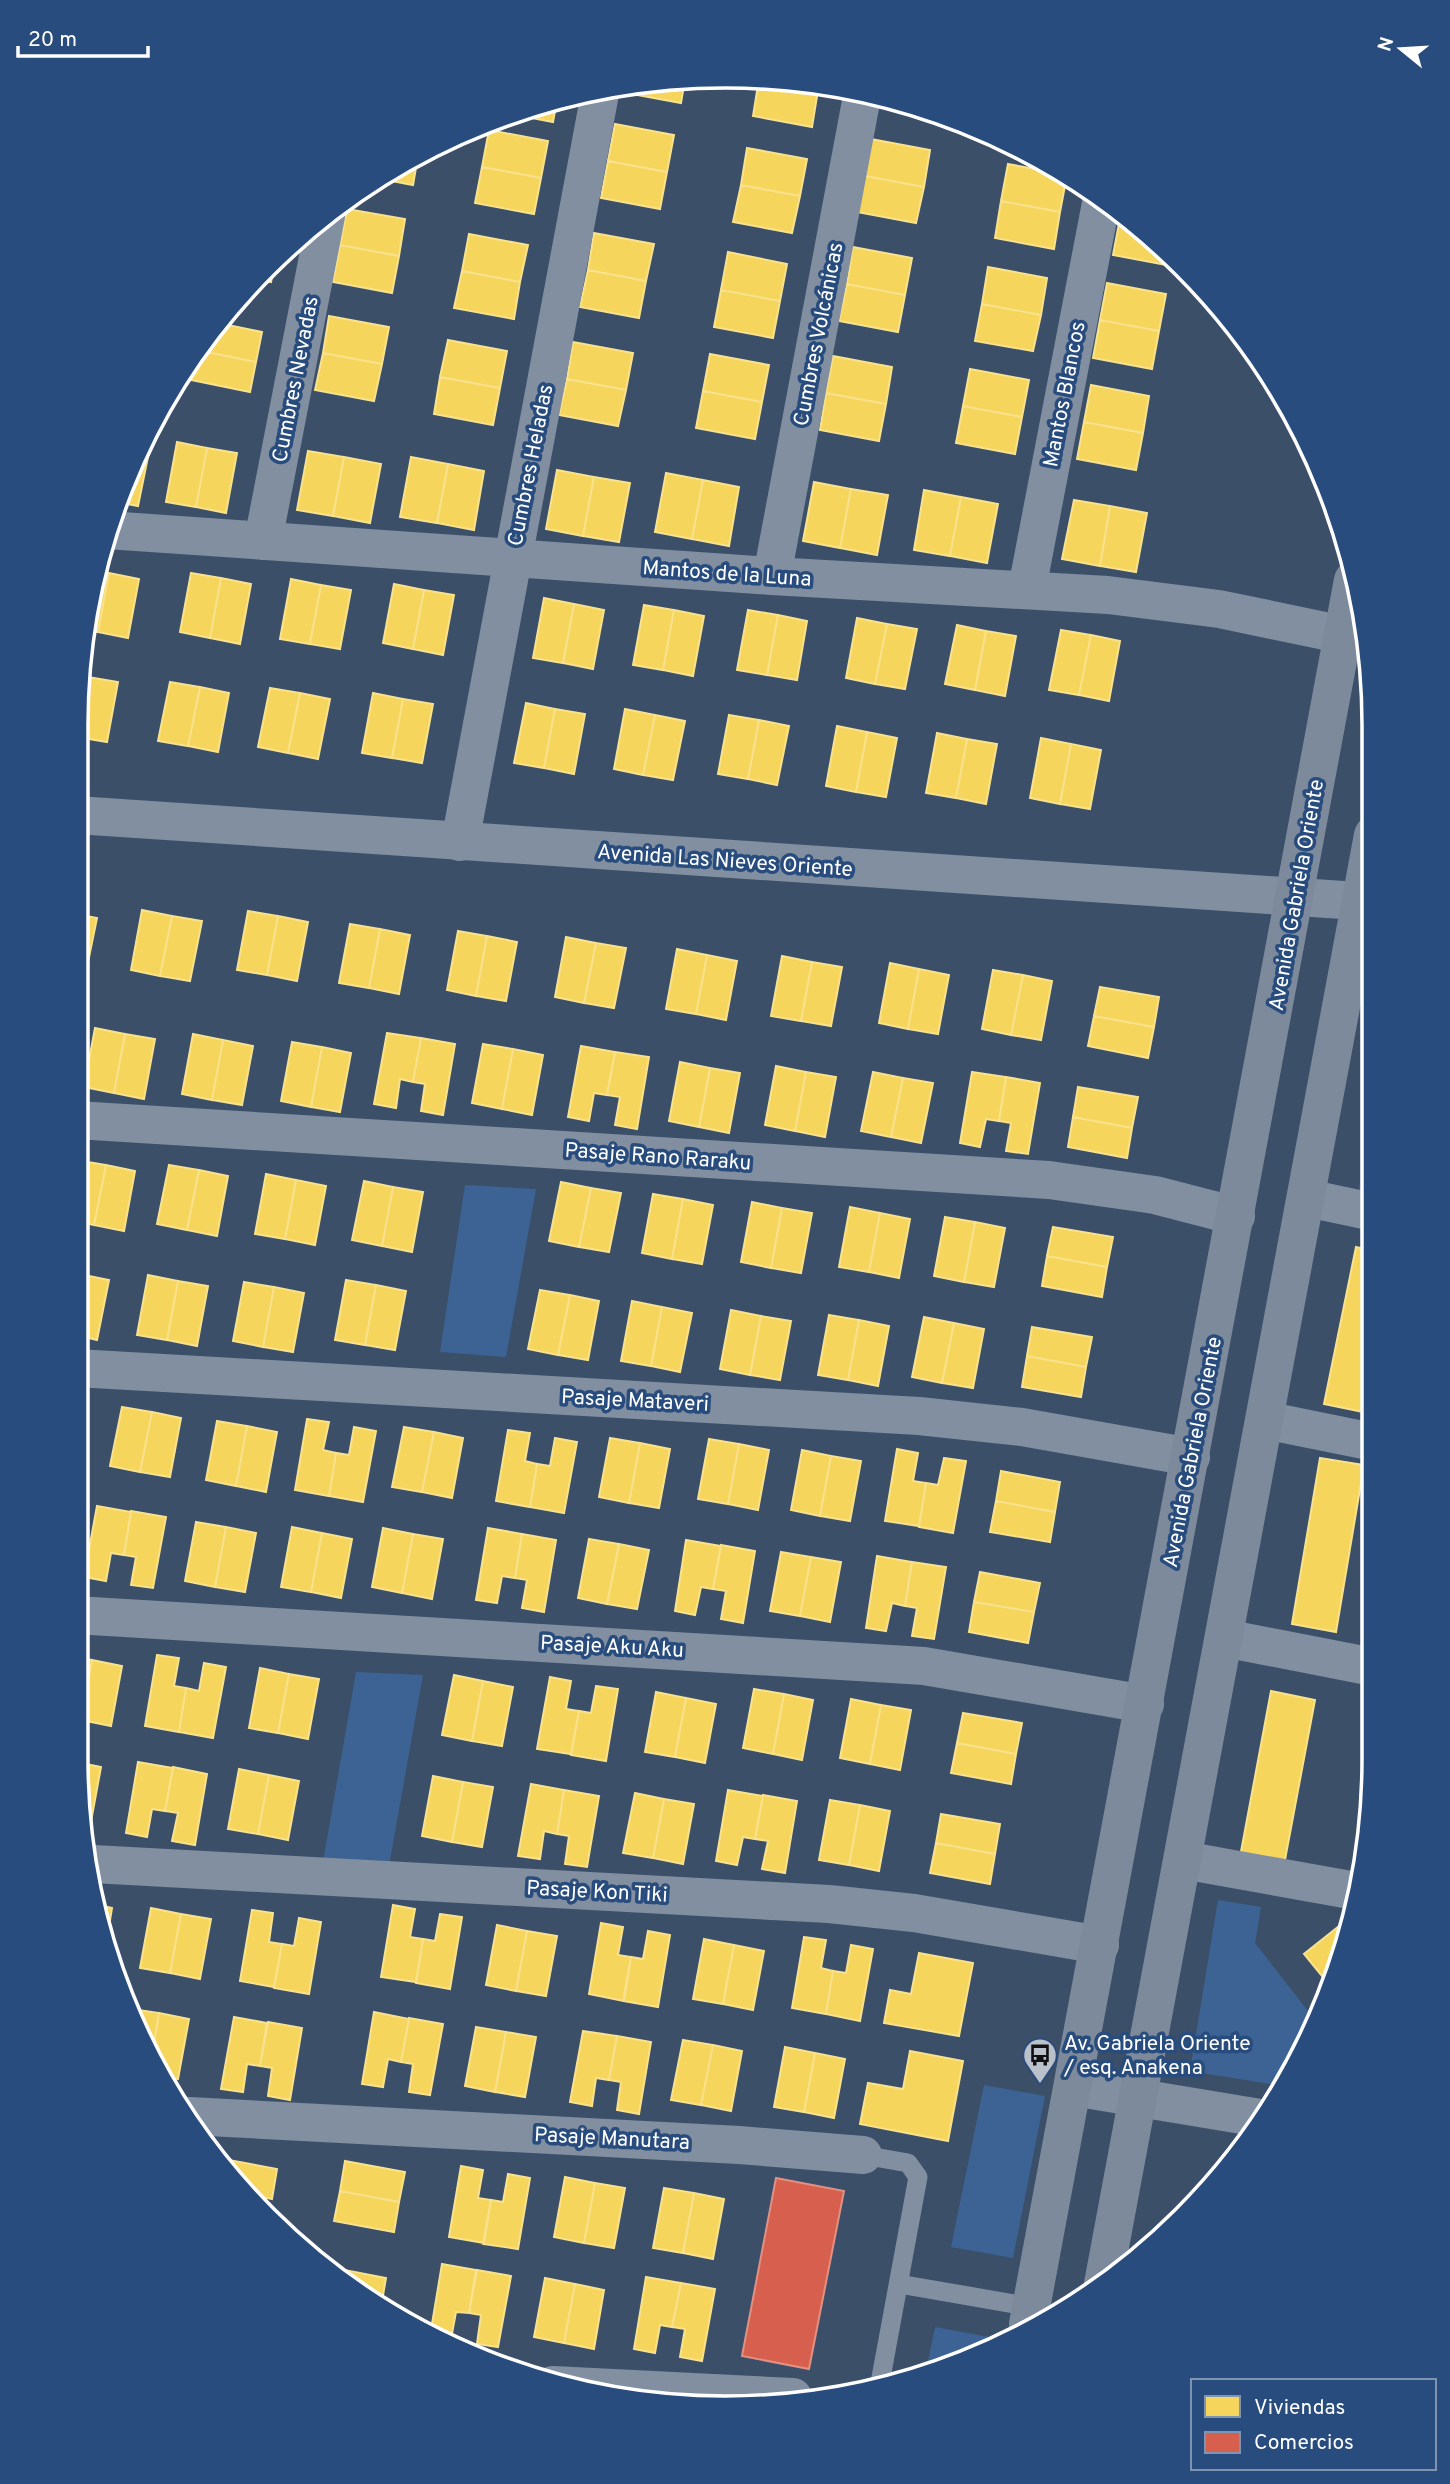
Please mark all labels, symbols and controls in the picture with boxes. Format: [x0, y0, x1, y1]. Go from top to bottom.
scale bar [18, 14, 147, 58]
north arrow [1366, 14, 1436, 84]
text: 20 m [28, 27, 77, 54]
text: N [1373, 34, 1400, 55]
street label: Cumbres Volcánicas [788, 240, 851, 428]
street label: Cumbres Nevadas [267, 294, 326, 465]
street label: Mantos Blancos [1038, 319, 1093, 469]
street label: Cumbres Heladas [503, 382, 560, 548]
street label: Mantos de la Luna [642, 555, 812, 594]
street label: Avenida Gabriela Oriente [1264, 777, 1331, 1013]
street label: Avenida Las Nieves Oriente [596, 839, 854, 884]
street label: Pasaje Rano Raraku [564, 1138, 752, 1177]
street label: Avenida Gabriela Oriente [1158, 1335, 1229, 1570]
street label: Pasaje Mataveri [560, 1384, 710, 1419]
street label: Pasaje Aku Aku [539, 1630, 684, 1665]
street label: Pasaje Kon Tiki [525, 1875, 668, 1910]
place label: Av. Gabriela Oriente / esq. Anakena [1063, 2031, 1250, 2082]
bus stop icon: Av. Gabriela Oriente / esq. Anakena [1021, 2036, 1059, 2085]
street label: Pasaje Manutara [533, 2122, 690, 2157]
legend [1191, 2379, 1436, 2470]
text: Viviendas [1254, 2395, 1345, 2422]
text: Comercios [1254, 2430, 1354, 2457]

